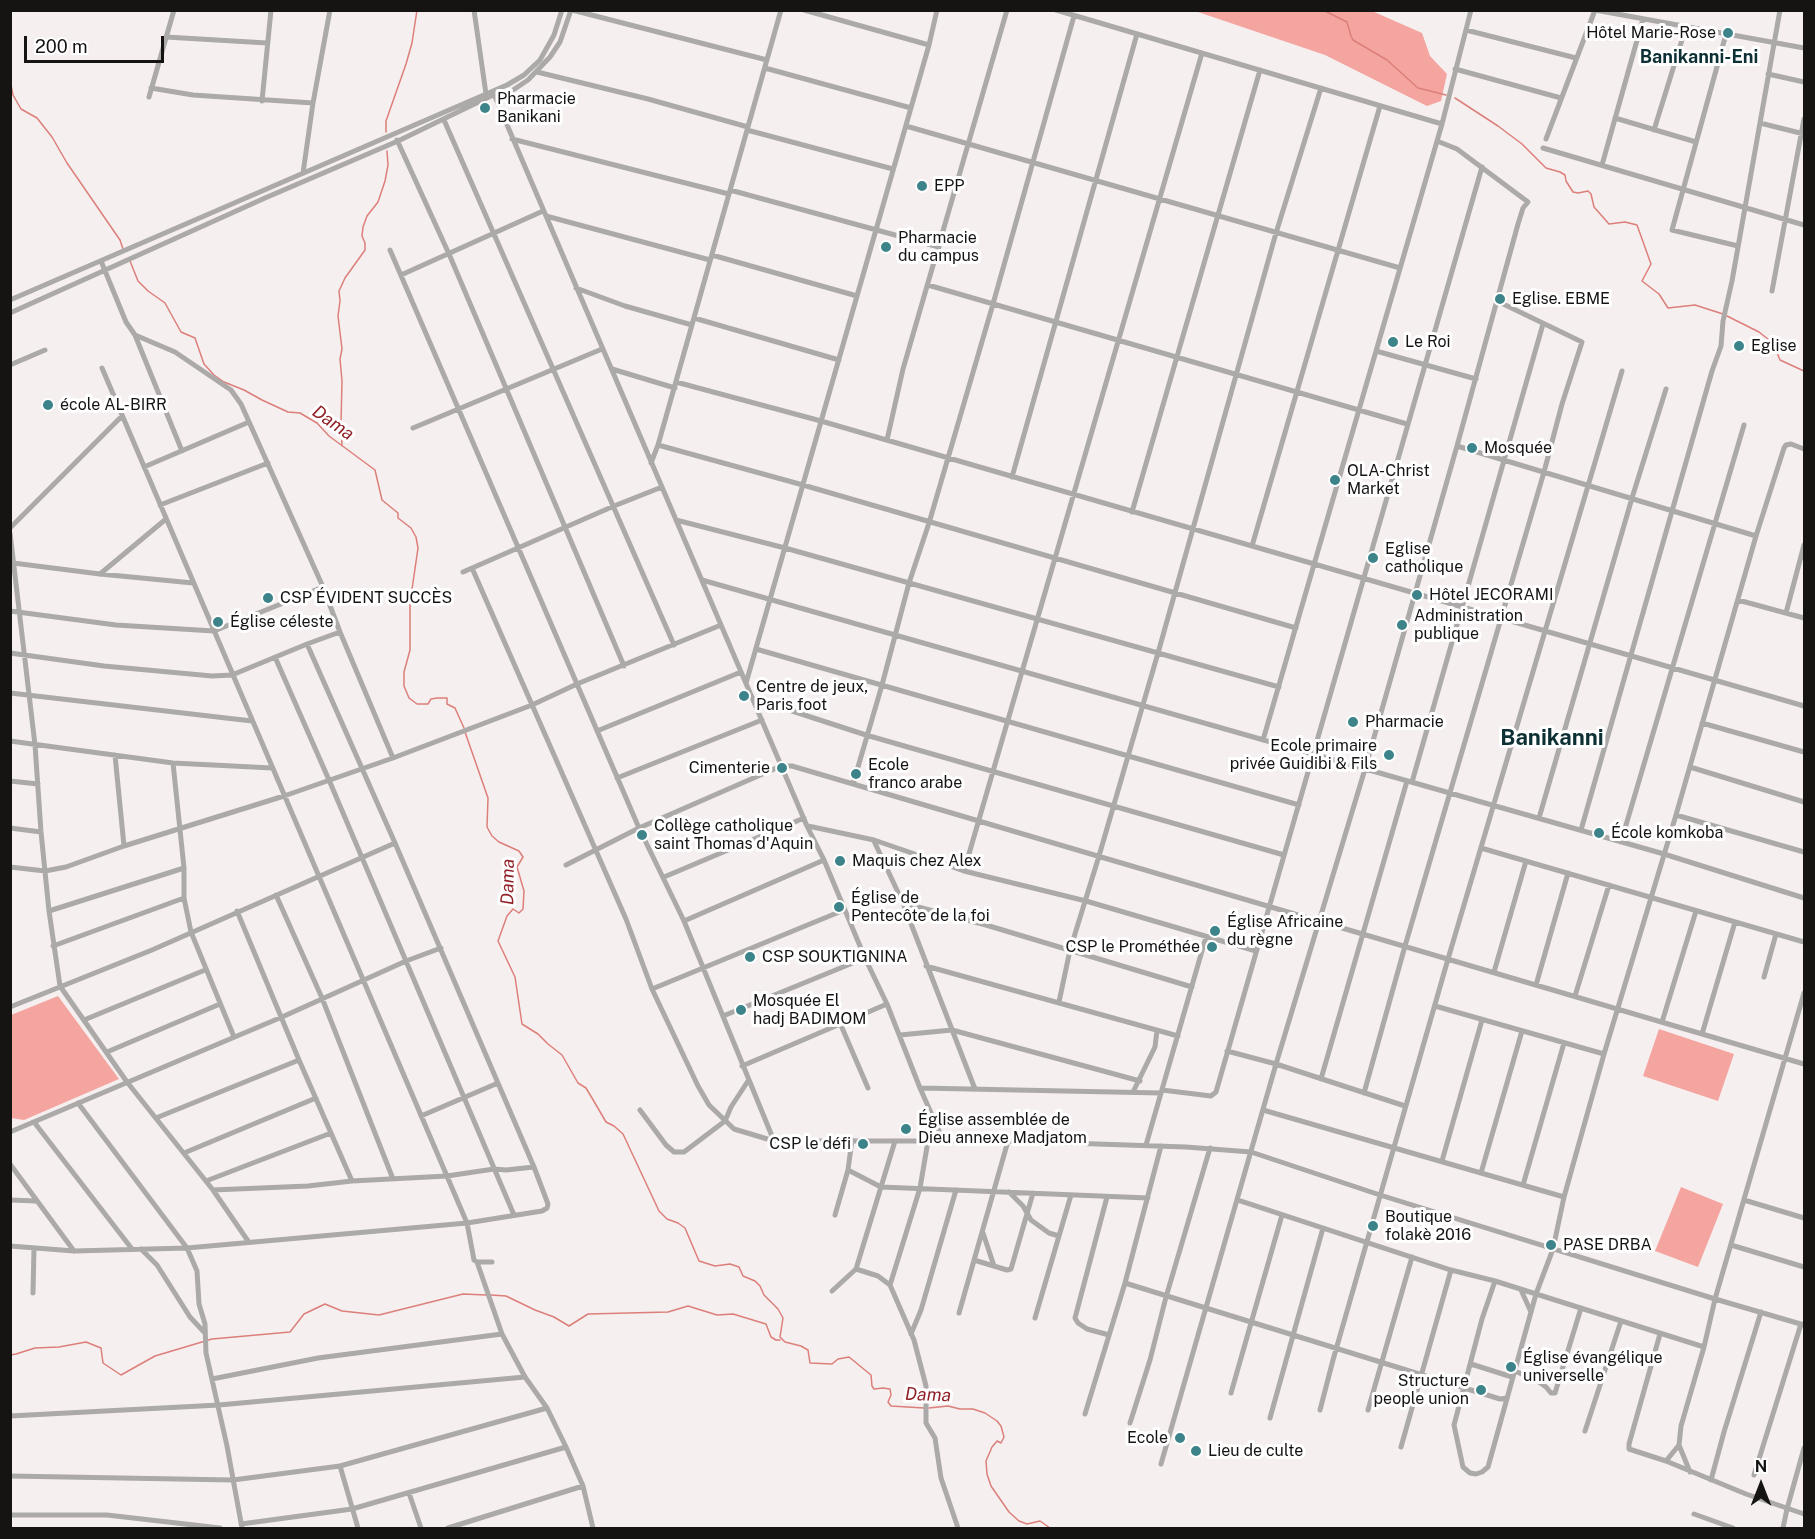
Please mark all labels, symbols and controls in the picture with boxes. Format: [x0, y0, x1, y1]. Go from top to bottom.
place label: Hôtel Marie-Rose [1586, 23, 1716, 43]
scale bar [27, 24, 166, 62]
marker: Hôtel Marie-Rose [1721, 26, 1735, 40]
text: 200 m [35, 36, 88, 57]
district label: Banikanni-Eni [1640, 46, 1758, 68]
place label: Pharmacie Banikani [497, 89, 576, 127]
marker: Pharmacie Banikani [478, 101, 492, 115]
place label: EPP [934, 176, 964, 196]
marker: EPP [915, 179, 929, 193]
place label: Pharmacie du campus [898, 228, 979, 266]
marker: Pharmacie du campus [879, 240, 893, 254]
place label: Eglise. EBME [1512, 289, 1610, 309]
marker: Eglise. EBME [1493, 292, 1507, 306]
place label: Le Roi [1405, 332, 1450, 352]
marker: Le Roi [1386, 335, 1400, 349]
place label: Eglise [1751, 336, 1797, 356]
marker: Eglise [1732, 339, 1746, 353]
place label: école AL-BIRR [60, 395, 167, 415]
marker: école AL-BIRR [41, 398, 55, 412]
water label: Dama [308, 401, 358, 445]
place label: Mosquée [1484, 438, 1552, 458]
marker: Mosquée [1465, 441, 1479, 455]
place label: OLA-Christ Market [1347, 461, 1430, 499]
marker: OLA-Christ Market [1328, 473, 1342, 487]
place label: Eglise catholique [1385, 539, 1463, 577]
marker: Eglise catholique [1366, 551, 1380, 565]
place label: Hôtel JECORAMI [1429, 585, 1553, 605]
place label: CSP ÉVIDENT SUCCÈS [280, 588, 452, 608]
marker: Hôtel JECORAMI [1410, 588, 1424, 602]
marker: CSP ÉVIDENT SUCCÈS [261, 591, 275, 605]
place label: Administration publique [1414, 606, 1523, 644]
place label: Église céleste [230, 612, 334, 632]
marker: Église céleste [211, 615, 225, 629]
marker: Administration publique [1395, 618, 1409, 632]
place label: Centre de jeux, Paris foot [756, 677, 868, 715]
marker: Centre de jeux, Paris foot [737, 689, 751, 703]
place label: Pharmacie [1365, 712, 1444, 732]
marker: Pharmacie [1346, 715, 1360, 729]
district label: Banikanni [1500, 725, 1604, 751]
place label: Ecole primaire privée Guidibi & Fils [1230, 736, 1377, 774]
marker: Ecole primaire privée Guidibi & Fils [1382, 748, 1396, 762]
place label: Ecole franco arabe [868, 755, 962, 793]
place label: Cimenterie [689, 758, 770, 778]
marker: Cimenterie [775, 761, 789, 775]
marker: Ecole franco arabe [849, 767, 863, 781]
place label: Collège catholique saint Thomas d'Aquin [654, 816, 813, 854]
place label: École komkoba [1611, 823, 1723, 843]
marker: École komkoba [1592, 826, 1606, 840]
marker: Collège catholique saint Thomas d'Aquin [635, 828, 649, 842]
place label: Maquis chez Alex [852, 851, 981, 871]
marker: Maquis chez Alex [833, 854, 847, 868]
water label: Dama [497, 859, 519, 905]
place label: Église de Pentecôte de la foi [851, 888, 990, 926]
marker: Église de Pentecôte de la foi [832, 900, 846, 914]
place label: Église Africaine du règne [1227, 912, 1343, 950]
marker: Église Africaine du règne [1208, 924, 1222, 938]
place label: CSP le Prométhée [1065, 937, 1200, 957]
marker: CSP le Prométhée [1205, 940, 1219, 954]
place label: CSP SOUKTIGNINA [762, 947, 908, 967]
marker: CSP SOUKTIGNINA [743, 950, 757, 964]
place label: Mosquée El hadj BADIMOM [753, 991, 866, 1029]
marker: Mosquée El hadj BADIMOM [734, 1003, 748, 1017]
place label: Église assemblée de Dieu annexe Madjatom [918, 1110, 1087, 1148]
marker: Église assemblée de Dieu annexe Madjatom [899, 1122, 913, 1136]
place label: CSP le défi [769, 1134, 851, 1154]
marker: CSP le défi [856, 1137, 870, 1151]
place label: Boutique folakè 2016 [1385, 1207, 1471, 1245]
marker: Boutique folakè 2016 [1366, 1219, 1380, 1233]
place label: PASE DRBA [1563, 1235, 1652, 1255]
marker: PASE DRBA [1544, 1238, 1558, 1252]
place label: Église évangélique universelle [1523, 1348, 1663, 1386]
marker: Église évangélique universelle [1504, 1360, 1518, 1374]
place label: Structure people union [1374, 1371, 1469, 1409]
water label: Dama [905, 1383, 951, 1407]
marker: Structure people union [1474, 1383, 1488, 1397]
place label: Ecole [1127, 1428, 1168, 1448]
marker: Ecole [1173, 1431, 1187, 1445]
place label: Lieu de culte [1208, 1441, 1303, 1461]
marker: Lieu de culte [1189, 1444, 1203, 1458]
north arrow [1731, 1455, 1791, 1515]
text: N [1755, 1457, 1767, 1476]

